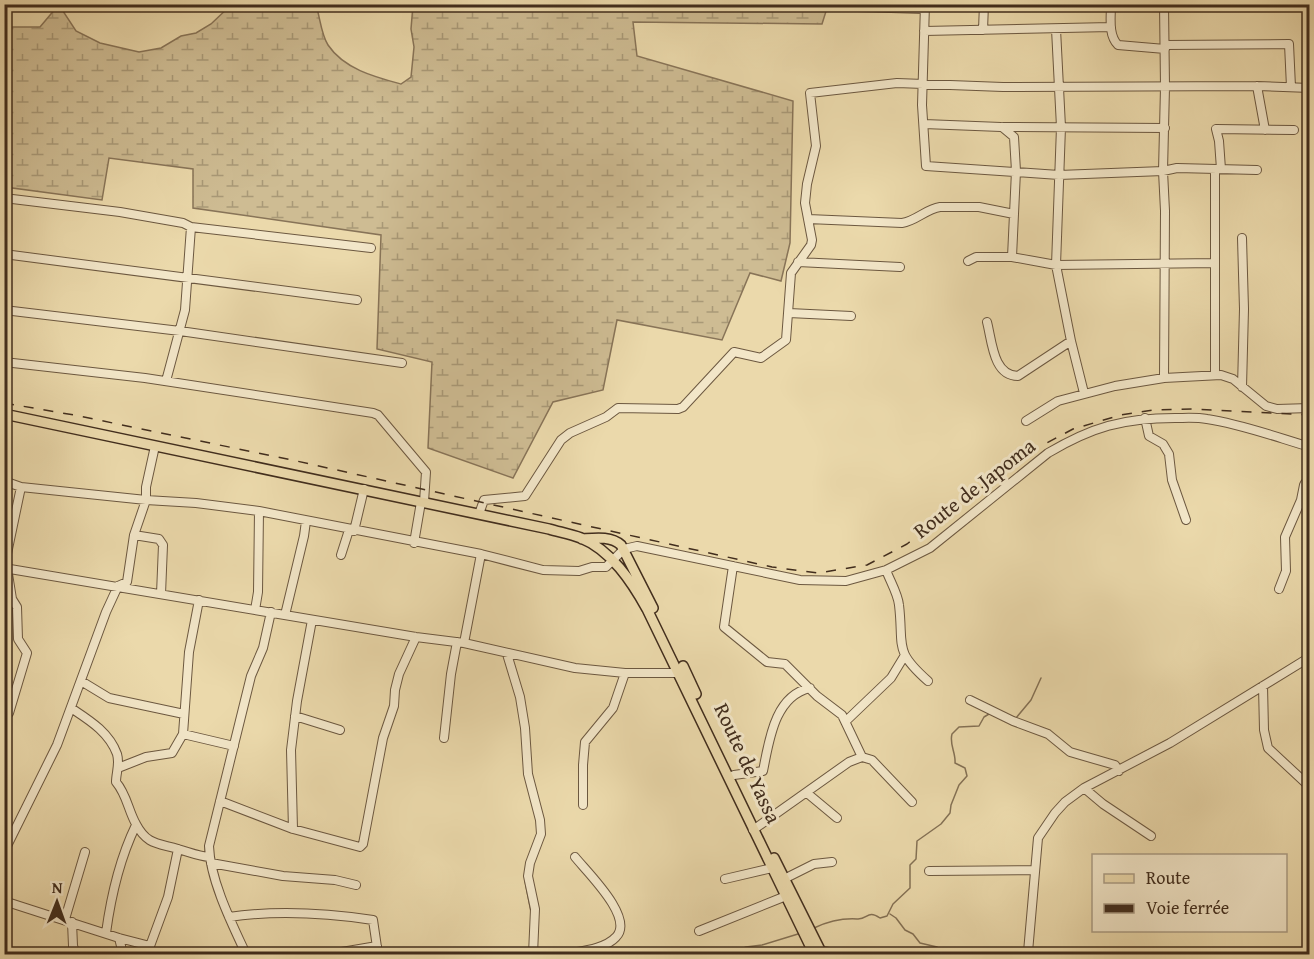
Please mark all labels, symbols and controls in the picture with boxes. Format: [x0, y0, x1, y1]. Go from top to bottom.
street label: Route de Japoma [906, 430, 1042, 546]
street label: Route de Yassa [707, 698, 789, 828]
legend [1092, 854, 1287, 932]
text: Route [1146, 864, 1190, 891]
north arrow [27, 872, 87, 932]
text: N [52, 875, 63, 899]
text: Voie ferrée [1146, 894, 1229, 921]

